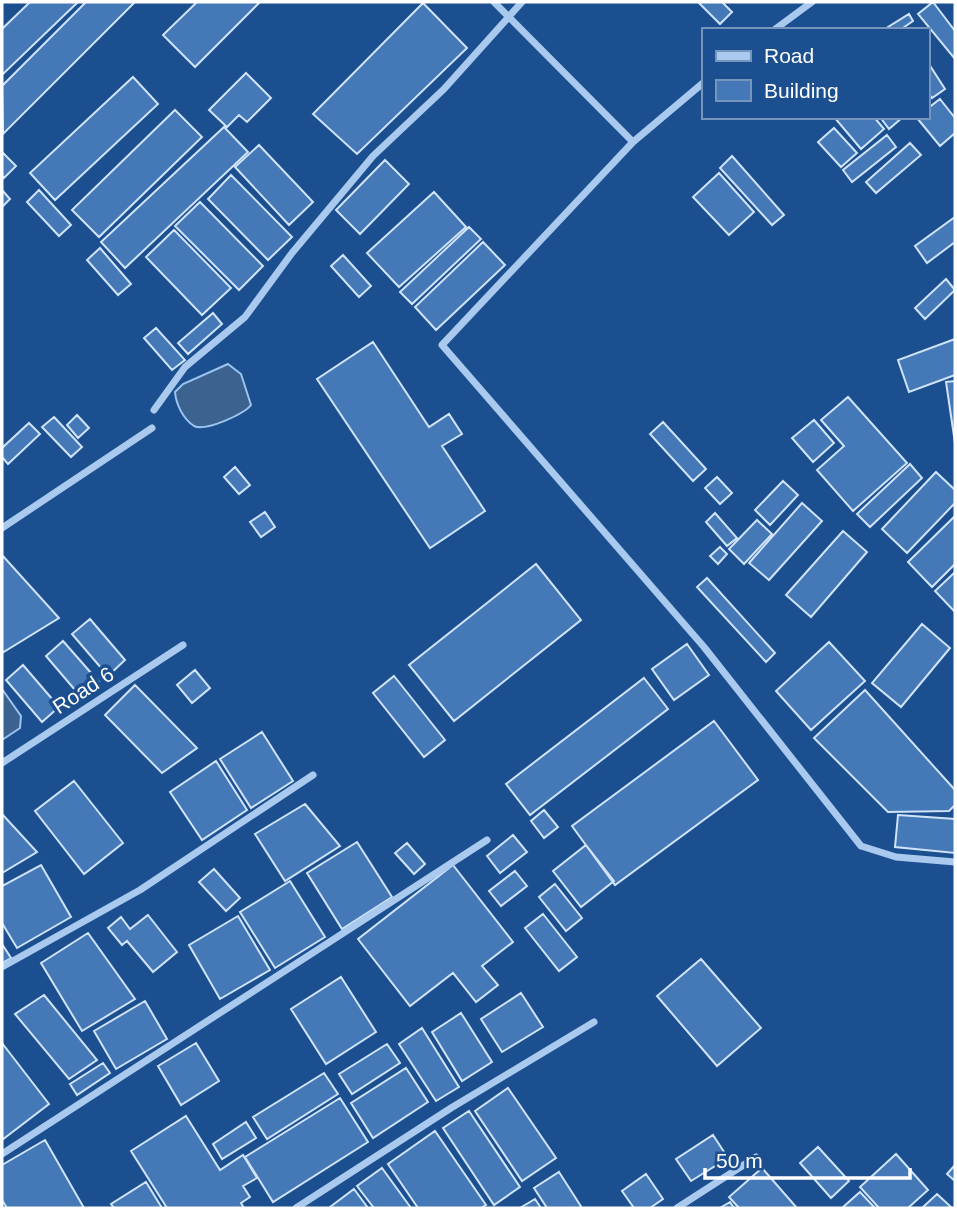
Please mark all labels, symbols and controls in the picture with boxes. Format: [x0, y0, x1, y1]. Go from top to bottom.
legend [702, 28, 929, 119]
text: Road [764, 44, 814, 67]
text: Building [764, 79, 839, 102]
street label: Road 6 [48, 662, 118, 718]
scale bar [705, 1136, 910, 1180]
text: 50 m [716, 1149, 763, 1172]

